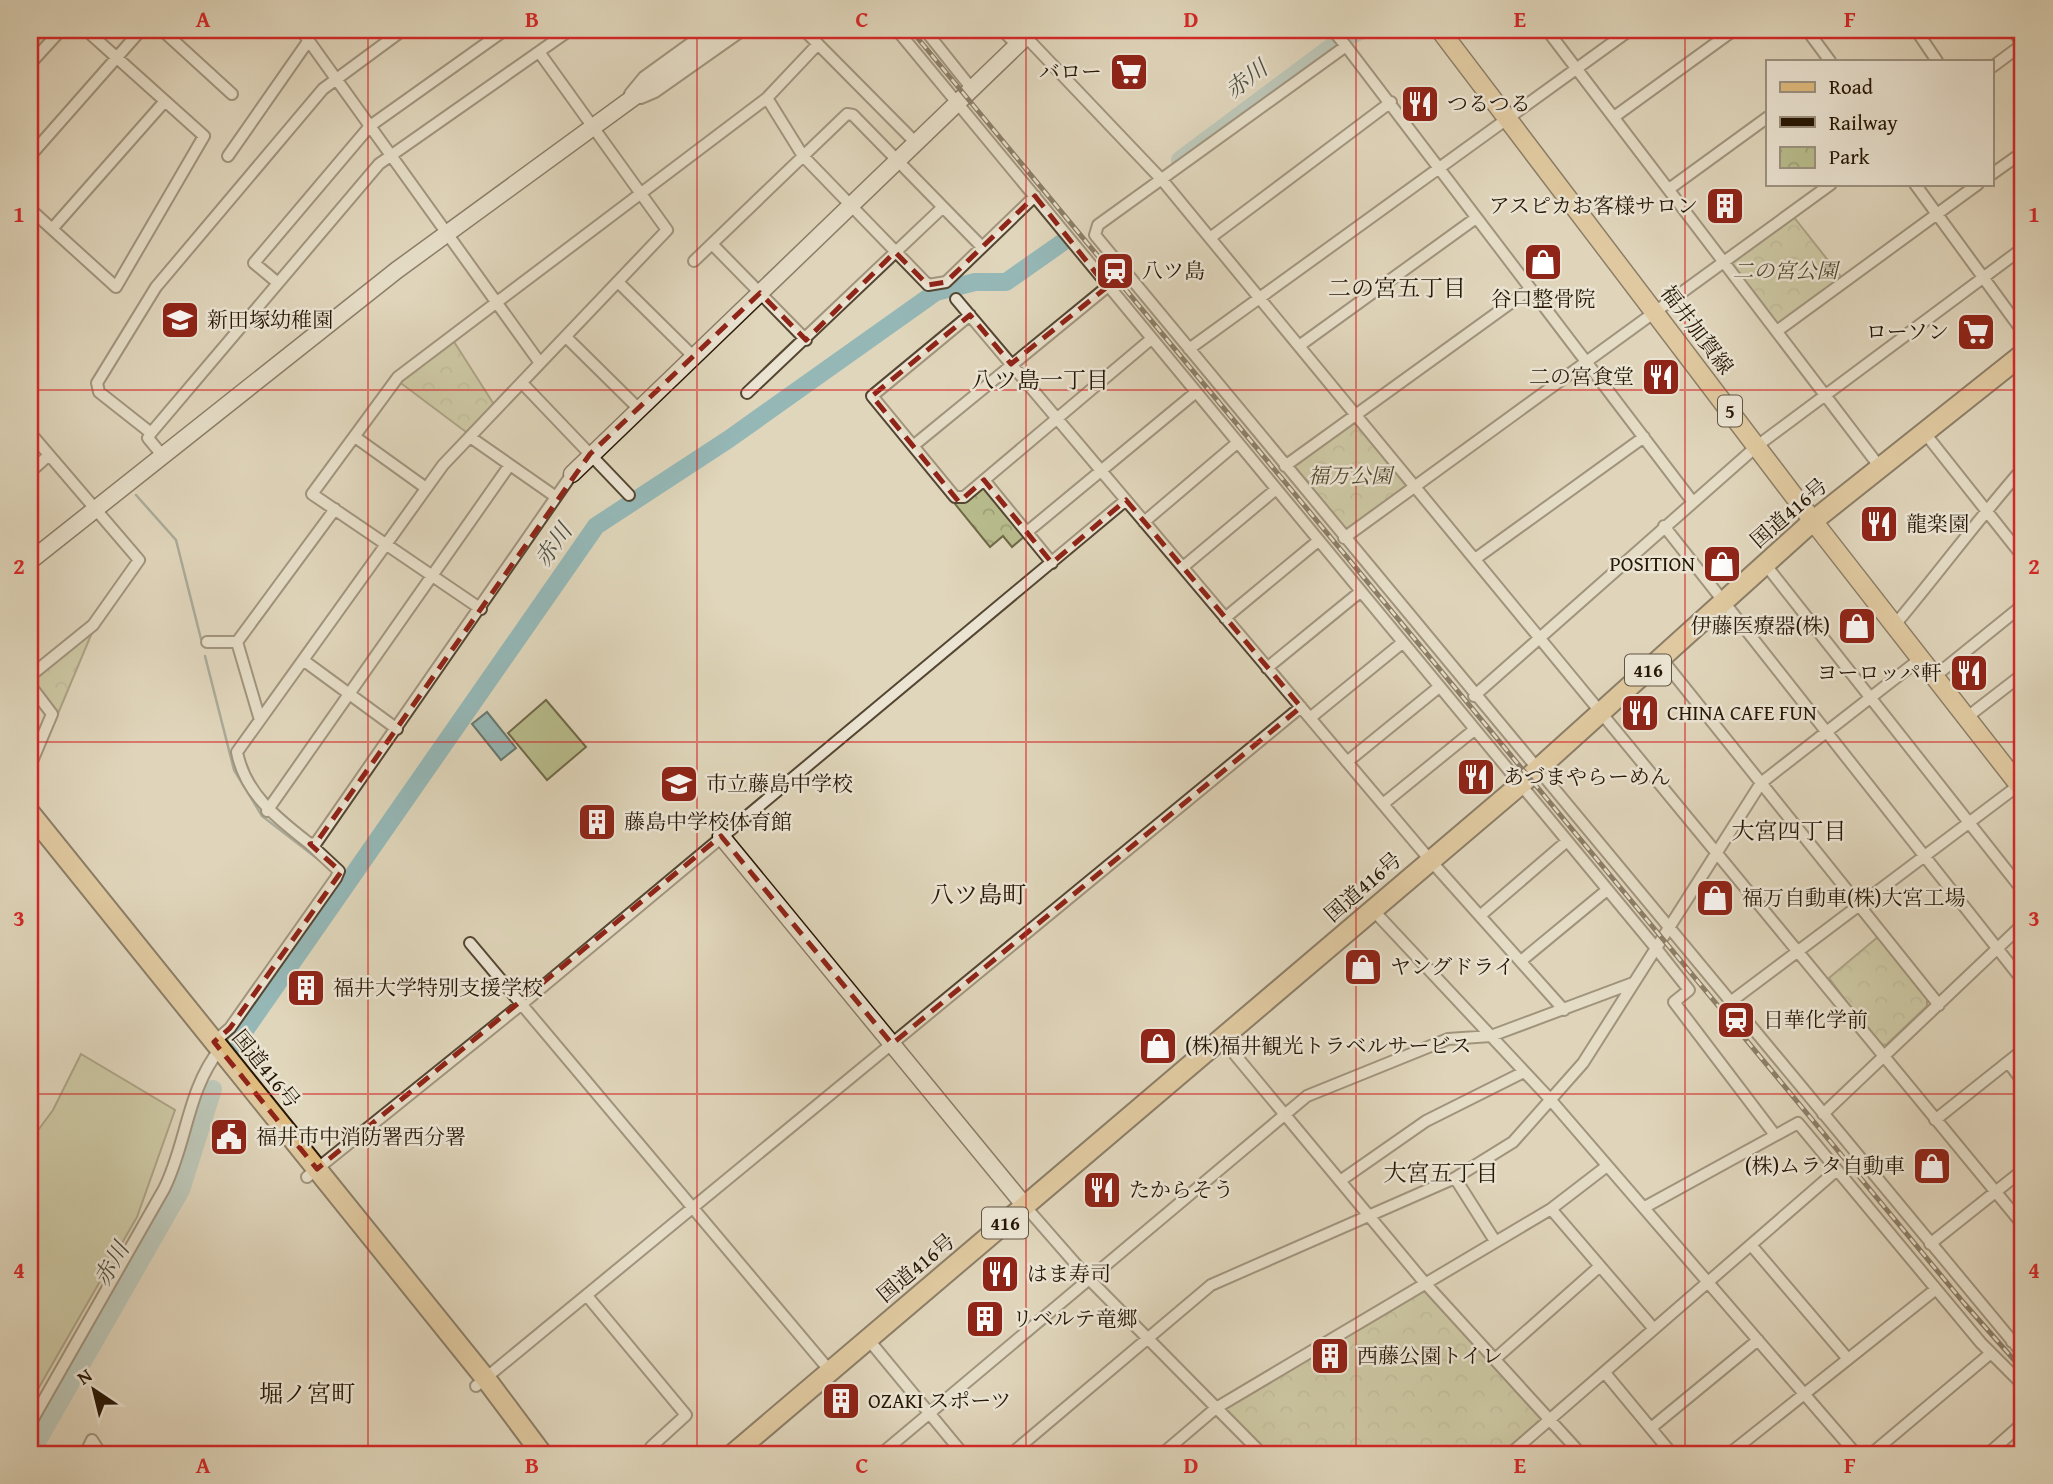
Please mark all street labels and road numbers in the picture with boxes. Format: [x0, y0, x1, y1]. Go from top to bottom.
street label: 福井加賀線 [1653, 278, 1741, 381]
road number: 5 [1718, 396, 1742, 426]
street label: 国道416号 [1743, 470, 1834, 555]
road number: 416 [1625, 654, 1671, 685]
street label: 国道416号 [1317, 844, 1408, 929]
street label: 国道416号 [225, 1023, 308, 1115]
road number: 416 [982, 1208, 1028, 1238]
street label: 国道416号 [870, 1226, 961, 1309]

